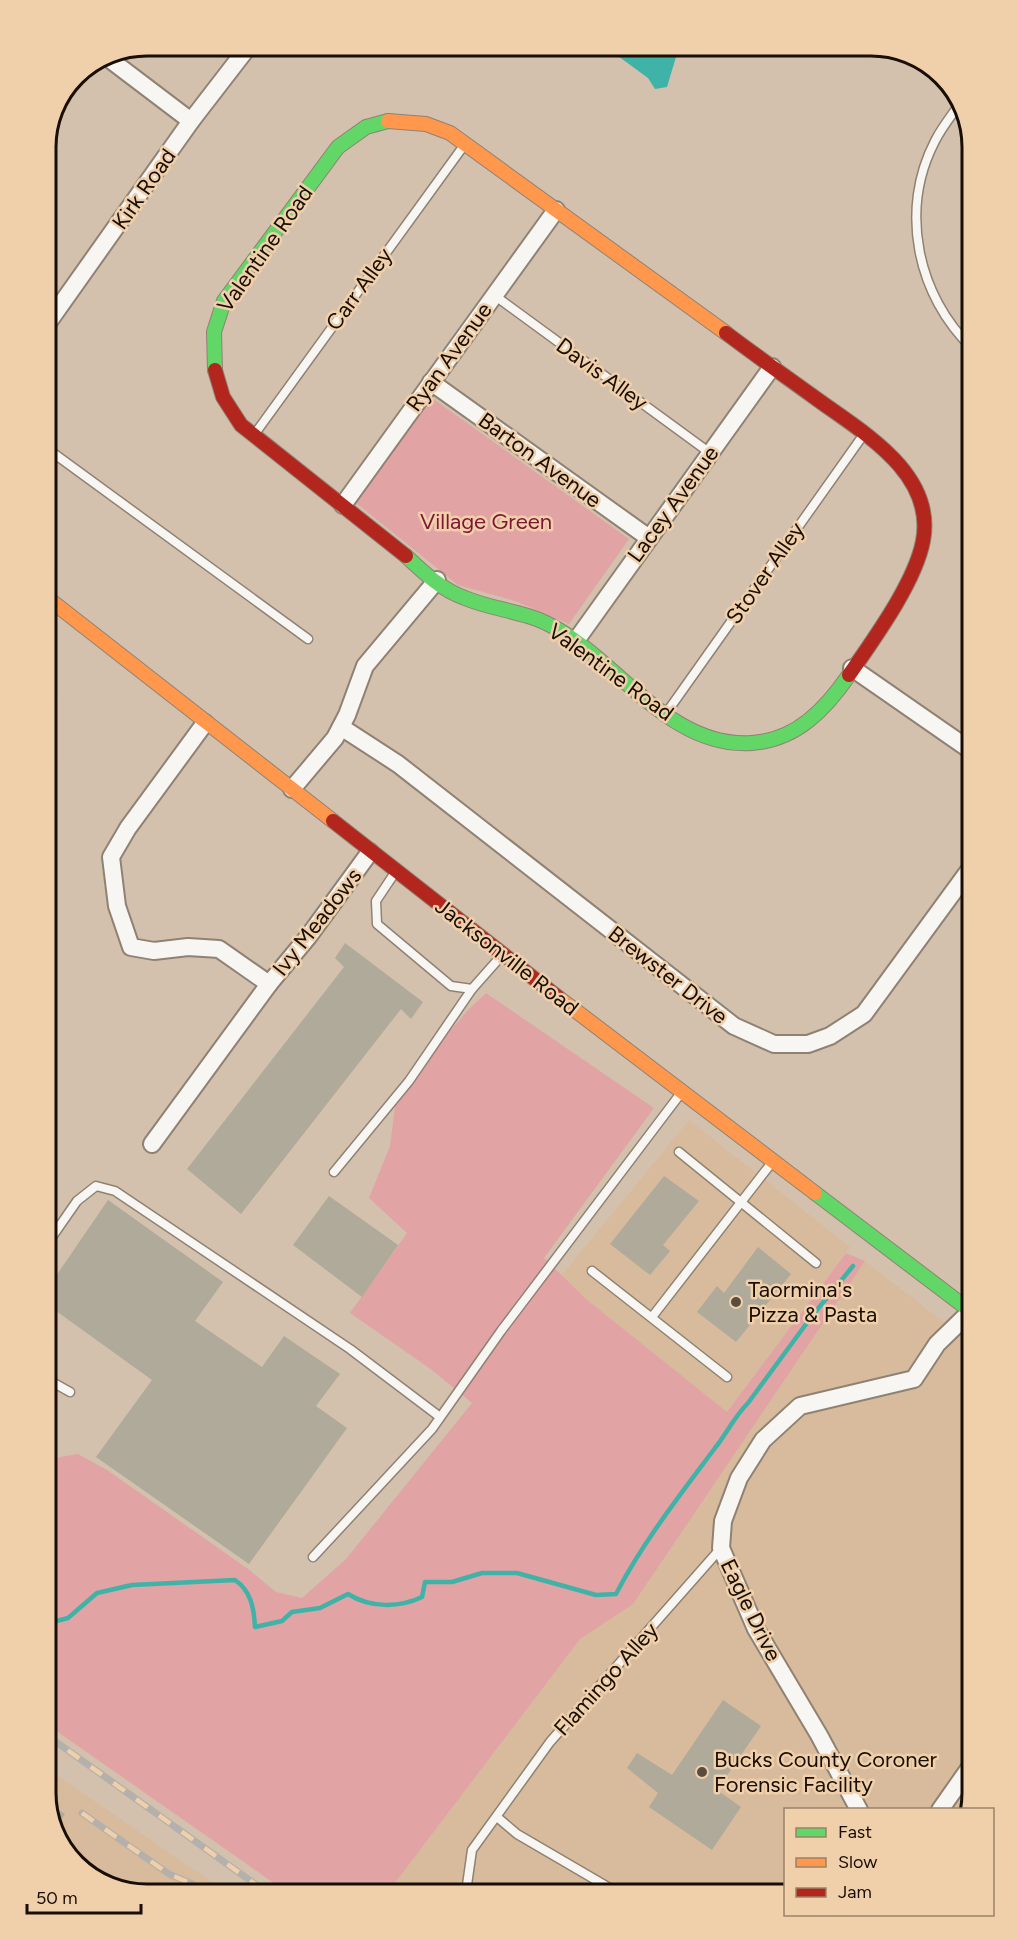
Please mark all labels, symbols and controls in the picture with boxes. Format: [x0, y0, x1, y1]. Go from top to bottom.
street label: Kirk Road [106, 143, 182, 235]
street label: Valentine Road [211, 180, 319, 318]
street label: Carr Alley [320, 242, 398, 335]
street label: Ryan Avenue [400, 297, 498, 417]
street label: Davis Alley [551, 332, 653, 416]
street label: Barton Avenue [473, 406, 607, 514]
street label: Lacey Avenue [622, 440, 724, 568]
park label: Village Green [420, 508, 552, 535]
street label: Stover Alley [720, 517, 810, 629]
street label: Valentine Road [543, 617, 679, 727]
street label: Ivy Meadows [267, 863, 367, 981]
street label: Jacksonville Road [430, 893, 584, 1021]
street label: Brewster Drive [603, 920, 733, 1030]
place label: Taormina's Pizza & Pasta [748, 1276, 877, 1328]
marker: Taormina's Pizza & Pasta [729, 1295, 743, 1309]
street label: Eagle Drive [715, 1555, 787, 1665]
street label: Flamingo Alley [548, 1616, 664, 1741]
place label: Bucks County Coroner Forensic Facility [714, 1746, 938, 1798]
marker: Bucks County Coroner Forensic Facility [695, 1765, 709, 1779]
legend [784, 1808, 994, 1916]
text: Fast [838, 1821, 872, 1843]
text: Slow [838, 1851, 877, 1873]
scale bar [27, 1877, 141, 1915]
text: Jam [838, 1881, 872, 1903]
text: 50 m [36, 1887, 78, 1909]

